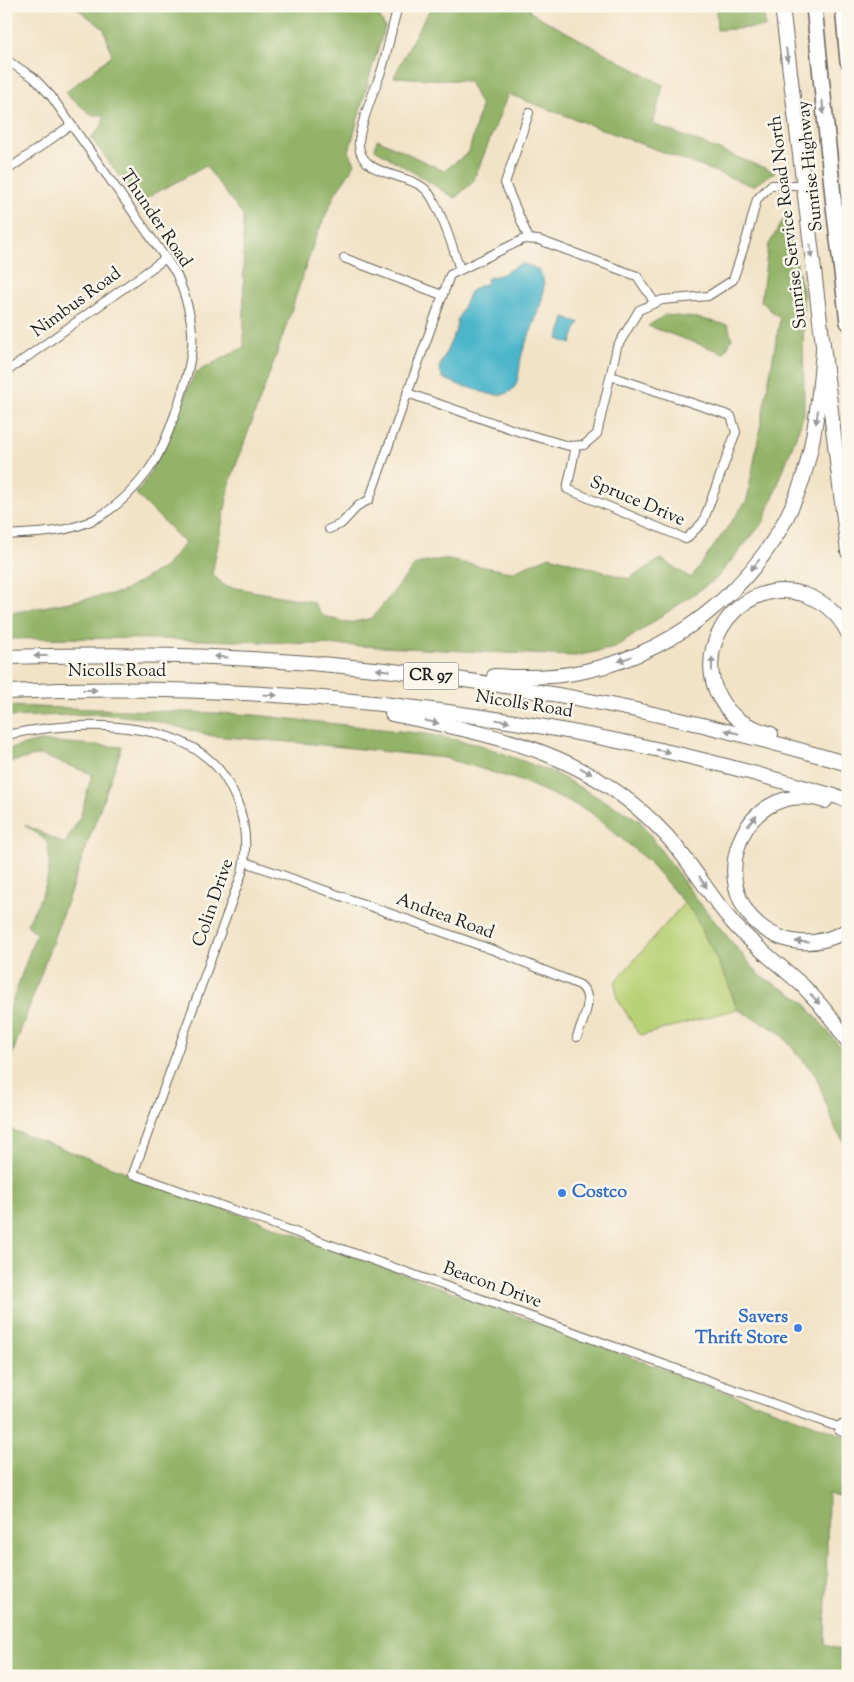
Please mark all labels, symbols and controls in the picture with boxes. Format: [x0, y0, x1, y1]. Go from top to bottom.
one-way arrow [783, 47, 791, 63]
street label: Sunrise Highway [791, 99, 831, 233]
one-way arrow [819, 99, 827, 115]
street label: Sunrise Service Road North [763, 113, 815, 330]
street label: Thunder Road [113, 165, 197, 273]
one-way arrow [807, 243, 815, 259]
street label: Nimbus Road [27, 261, 127, 345]
one-way arrow [812, 409, 820, 425]
street label: Spruce Drive [585, 470, 689, 534]
one-way arrow [750, 558, 761, 571]
one-way arrow [33, 652, 49, 660]
one-way arrow [213, 653, 229, 661]
one-way arrow [617, 655, 632, 663]
one-way arrow [708, 655, 716, 671]
street label: Nicolls Road [68, 659, 166, 685]
road number: CR 97 [404, 662, 458, 689]
one-way arrow [375, 666, 391, 674]
street label: Nicolls Road [473, 684, 575, 726]
one-way arrow [82, 686, 98, 694]
one-way arrow [262, 692, 278, 700]
one-way arrow [496, 717, 512, 725]
one-way arrow [425, 718, 440, 726]
one-way arrow [725, 728, 740, 736]
one-way arrow [655, 747, 670, 755]
one-way arrow [580, 767, 593, 776]
one-way arrow [746, 816, 758, 828]
street label: Colin Drive [187, 855, 241, 951]
one-way arrow [698, 876, 707, 889]
street label: Andrea Road [392, 887, 498, 947]
one-way arrow [793, 937, 809, 945]
one-way arrow [809, 993, 821, 1005]
place label: Costco [572, 1180, 627, 1206]
marker: Costco [556, 1187, 568, 1199]
street label: Beacon Drive [439, 1256, 545, 1316]
place label: Savers Thrift Store [695, 1305, 789, 1352]
marker: Savers Thrift Store [792, 1322, 804, 1334]

